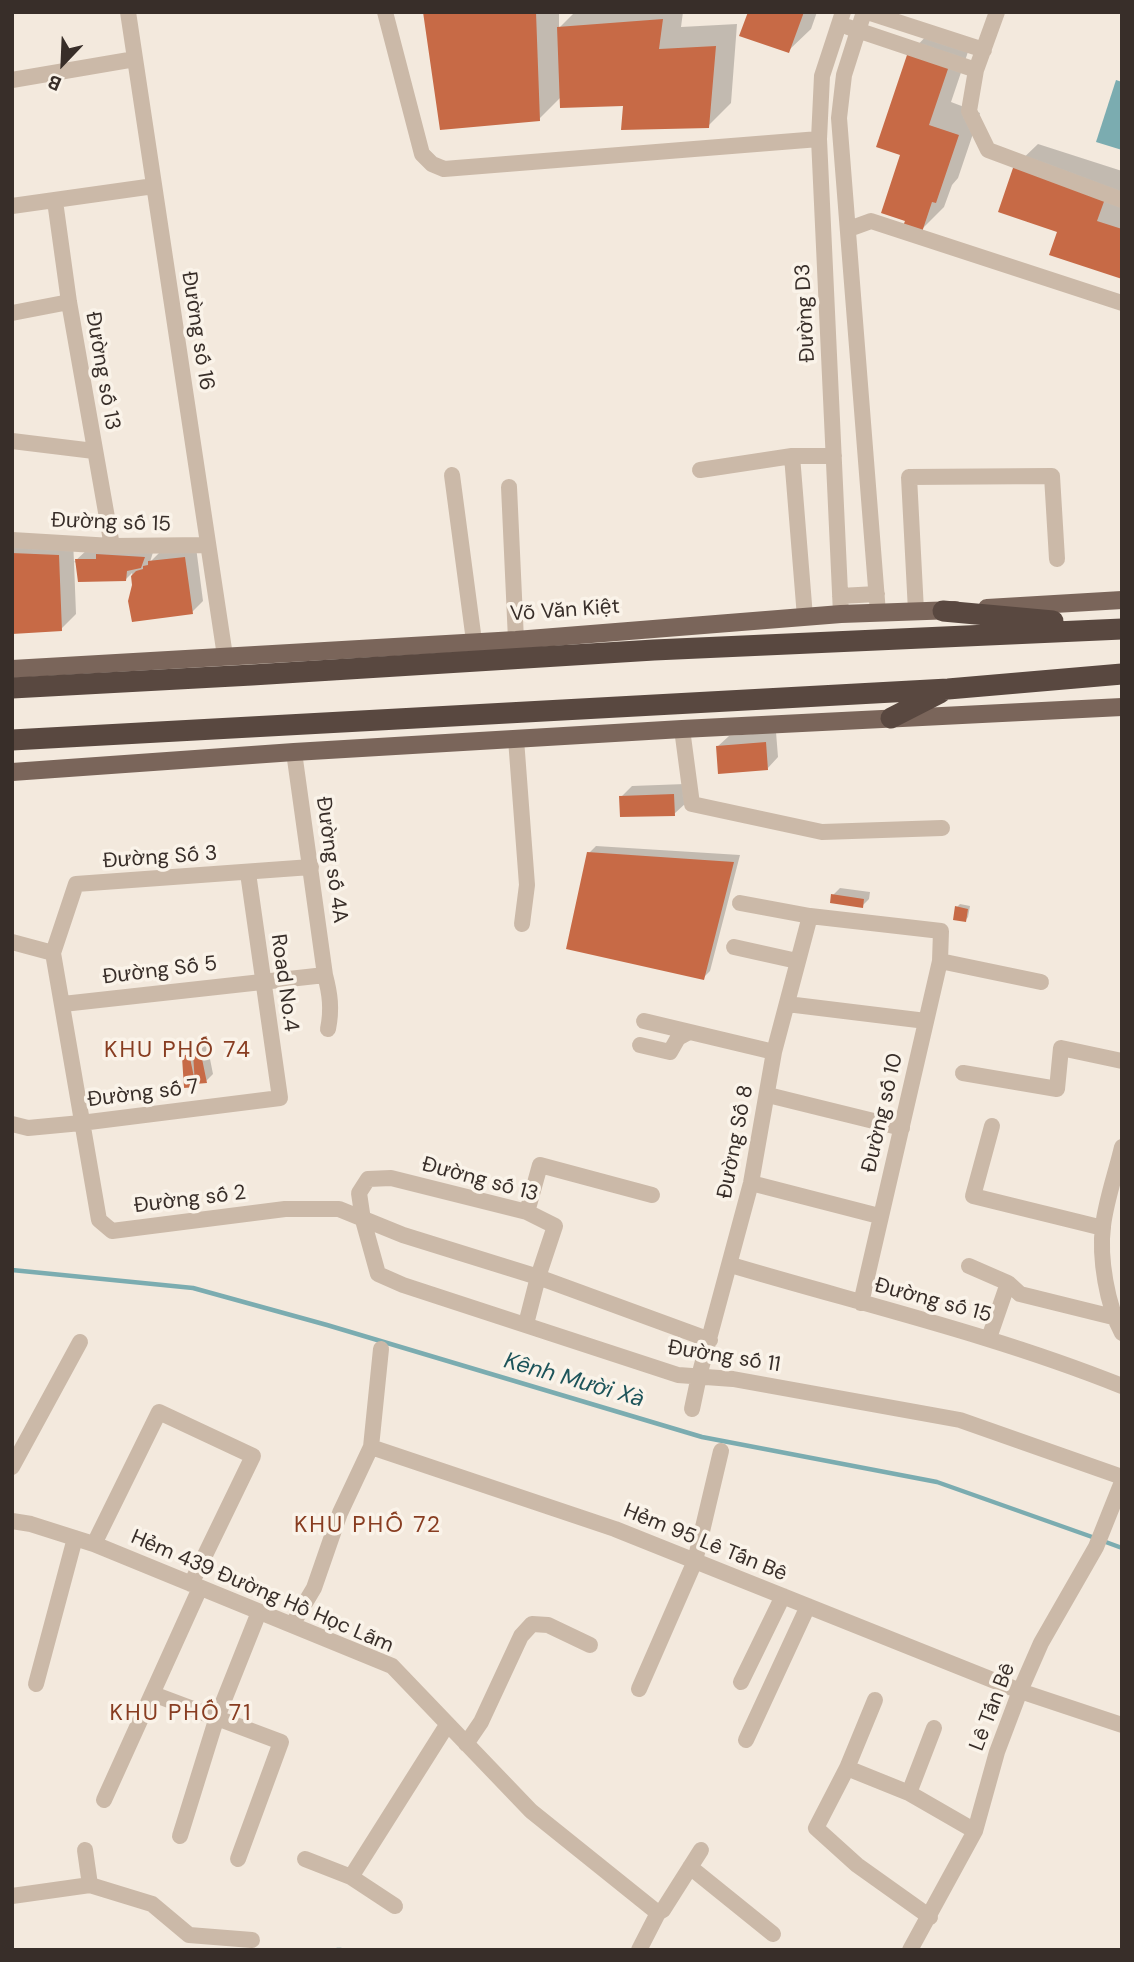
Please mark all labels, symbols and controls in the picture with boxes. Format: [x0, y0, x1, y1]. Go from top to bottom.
north arrow [28, 28, 98, 98]
text: B [44, 69, 65, 97]
street label: Đường D3 [791, 263, 821, 363]
street label: Đường số 16 [175, 270, 219, 392]
street label: Đường số 13 [79, 310, 125, 432]
street label: Đường số 15 [51, 508, 171, 538]
street label: Võ Văn Kiệt [509, 595, 621, 627]
street label: Đường số 4A [310, 795, 352, 925]
street label: Đường Số 3 [102, 841, 218, 875]
street label: Road No.4 [265, 933, 303, 1033]
street label: Đường Số 5 [101, 951, 219, 991]
district label: KHU PHỐ 74 [105, 1037, 251, 1065]
street label: Đường số 10 [857, 1051, 909, 1175]
street label: Đường số 7 [86, 1075, 200, 1113]
street label: Đường Số 8 [713, 1083, 759, 1201]
street label: Đường số 13 [419, 1152, 541, 1208]
street label: Đường số 2 [133, 1181, 247, 1219]
street label: Đường số 15 [872, 1273, 994, 1329]
street label: Đường số 11 [666, 1336, 782, 1378]
water label: Kênh Mười Xà [501, 1348, 647, 1414]
street label: Hẻm 95 Lê Tấn Bê [620, 1499, 790, 1587]
district label: KHU PHỐ 72 [295, 1512, 441, 1540]
street label: Hẻm 439 Đường Hồ Học Lãm [127, 1525, 397, 1659]
street label: Lê Tấn Bê [965, 1660, 1021, 1754]
district label: KHU PHỐ 71 [111, 1700, 251, 1728]

